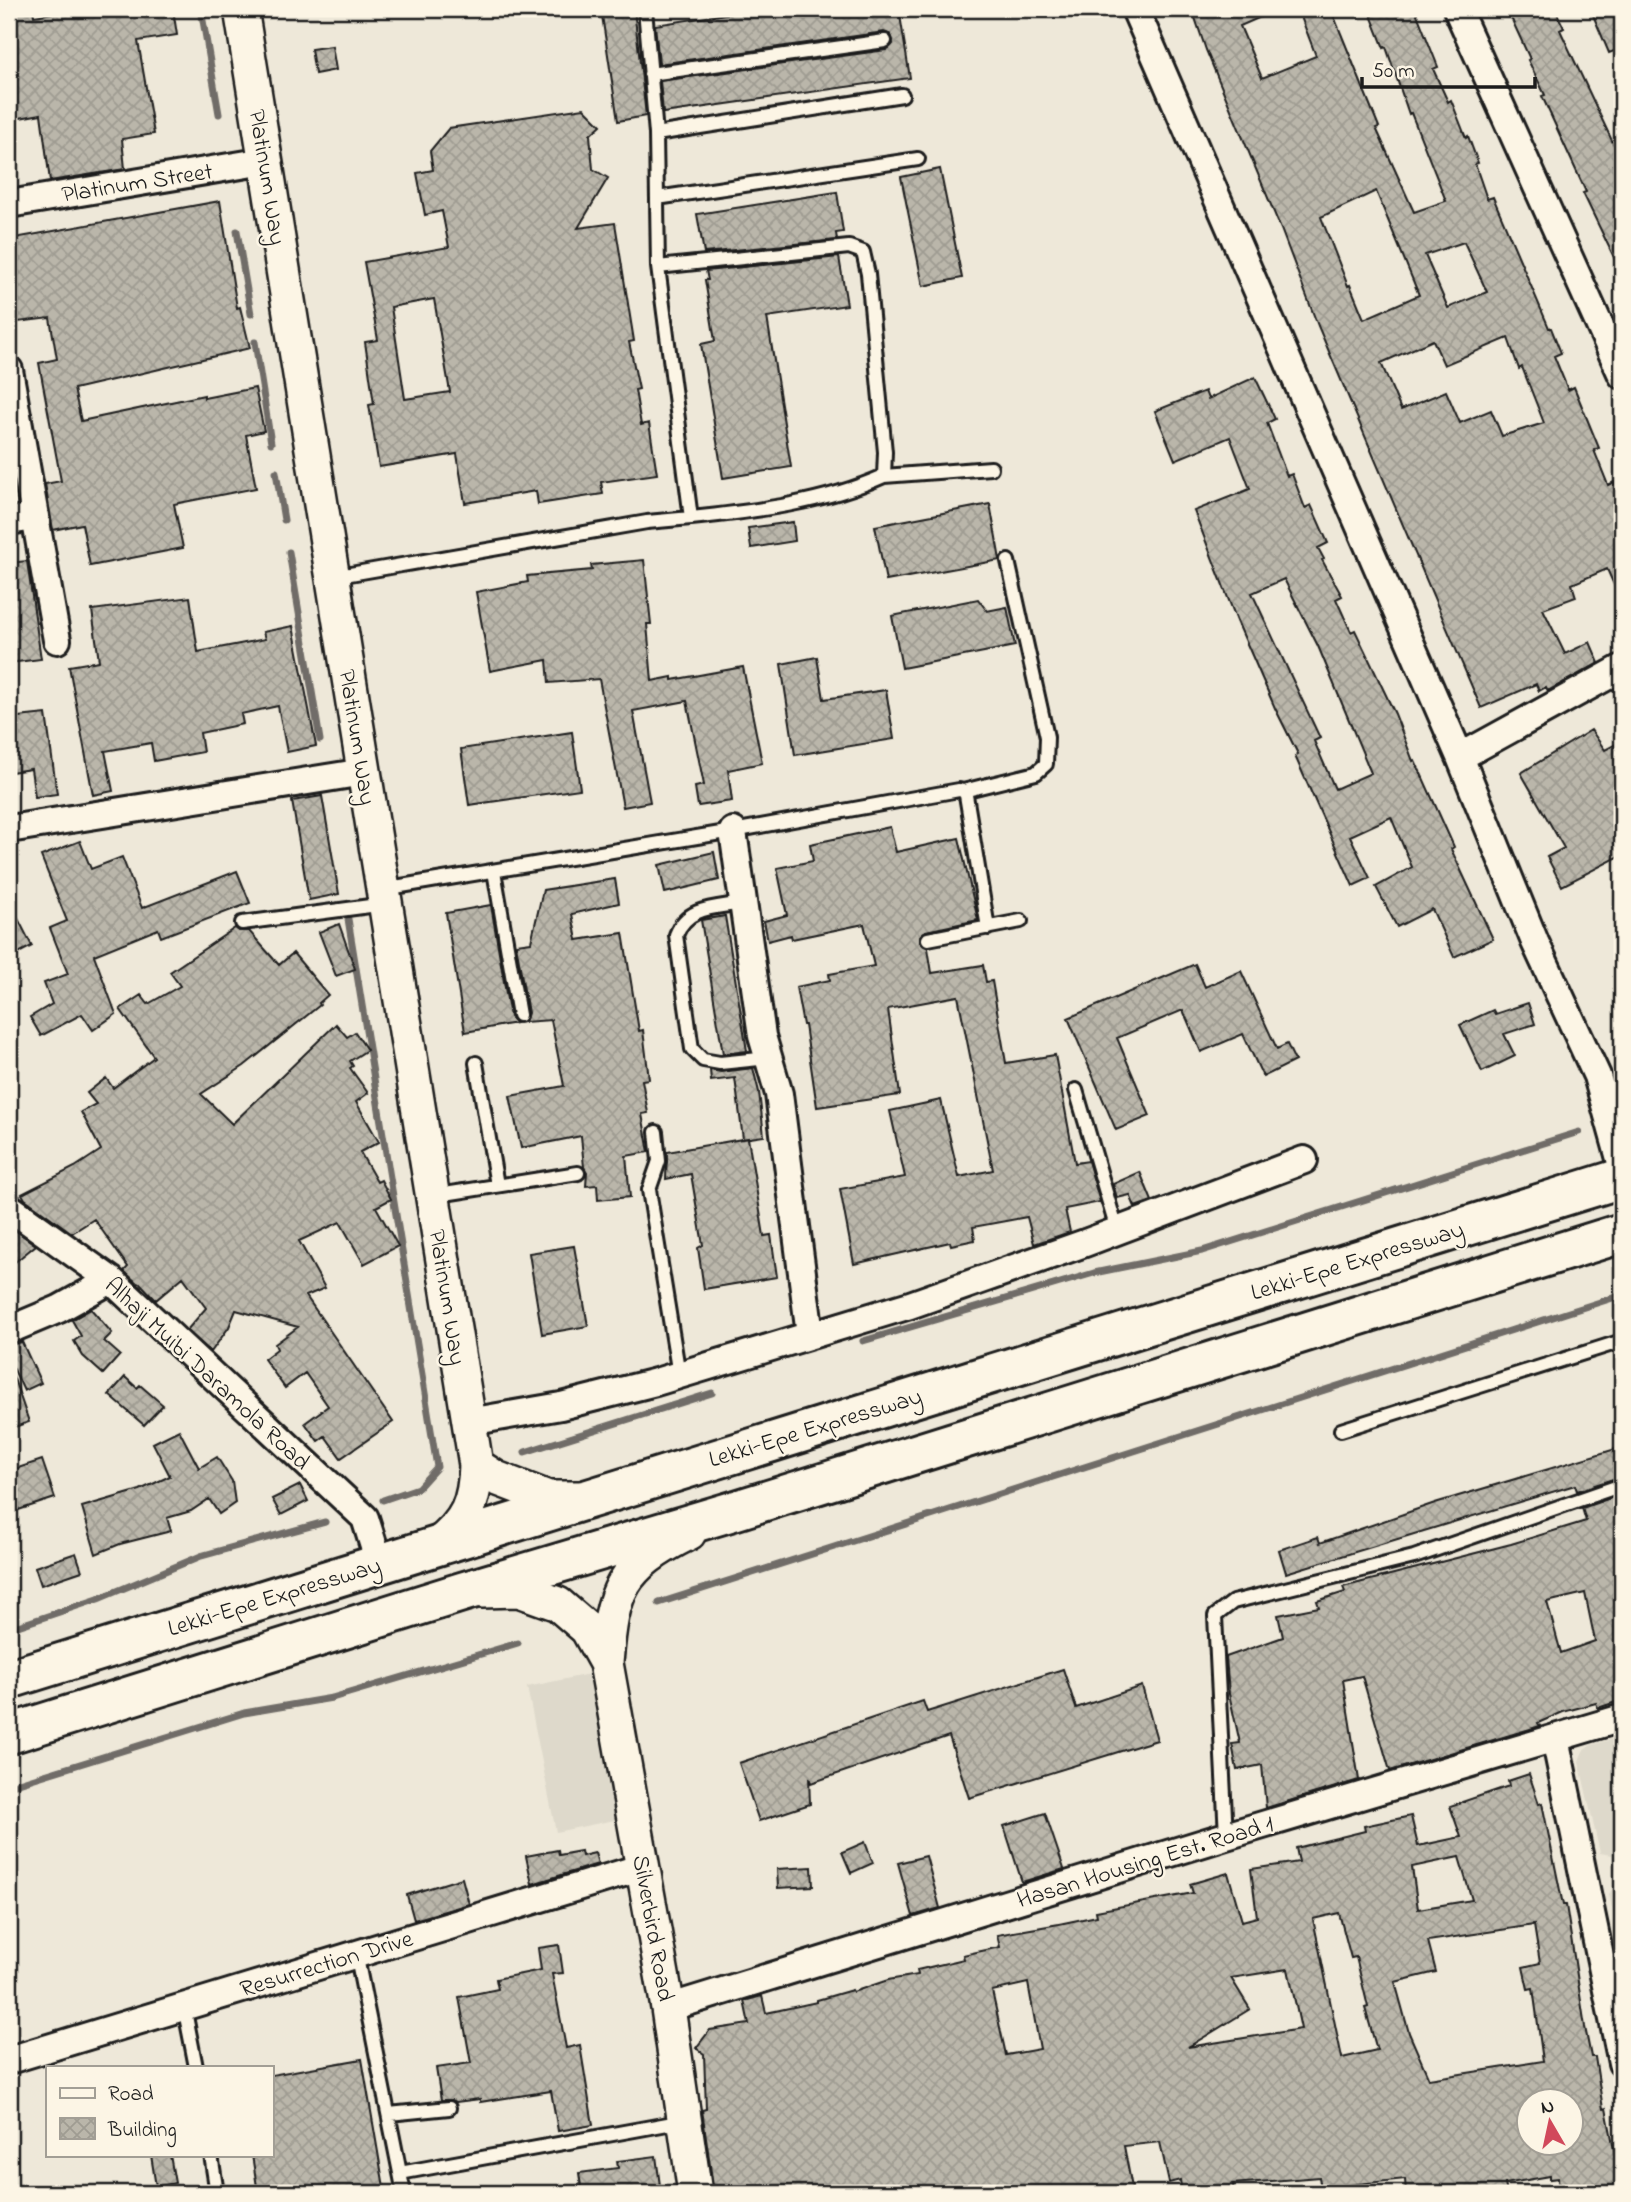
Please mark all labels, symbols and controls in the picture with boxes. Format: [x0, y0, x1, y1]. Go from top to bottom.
scale bar [1362, 46, 1535, 90]
text: 50 m [1372, 57, 1415, 87]
street label: Platinum Way [237, 107, 294, 248]
street label: Platinum Street [59, 155, 215, 214]
street label: Platinum Way [327, 667, 384, 808]
street label: Lekki-Epe Expressway [1247, 1213, 1469, 1312]
street label: Platinum Way [417, 1227, 474, 1368]
street label: Alhaji Muibi Daramola Road [95, 1270, 317, 1480]
street label: Lekki-Epe Expressway [705, 1380, 927, 1479]
street label: Lekki-Epe Expressway [164, 1549, 386, 1648]
street label: Hasan Housing Est. Road 1 [1013, 1808, 1279, 1919]
street label: Silverbird Road [621, 1852, 682, 2005]
street label: Resurrection Drive [236, 1922, 418, 2008]
legend [46, 2066, 273, 2156]
text: Road [108, 2080, 154, 2110]
north arrow [1516, 2086, 1586, 2156]
text: N [1539, 2093, 1556, 2122]
text: Building [107, 2116, 177, 2148]

